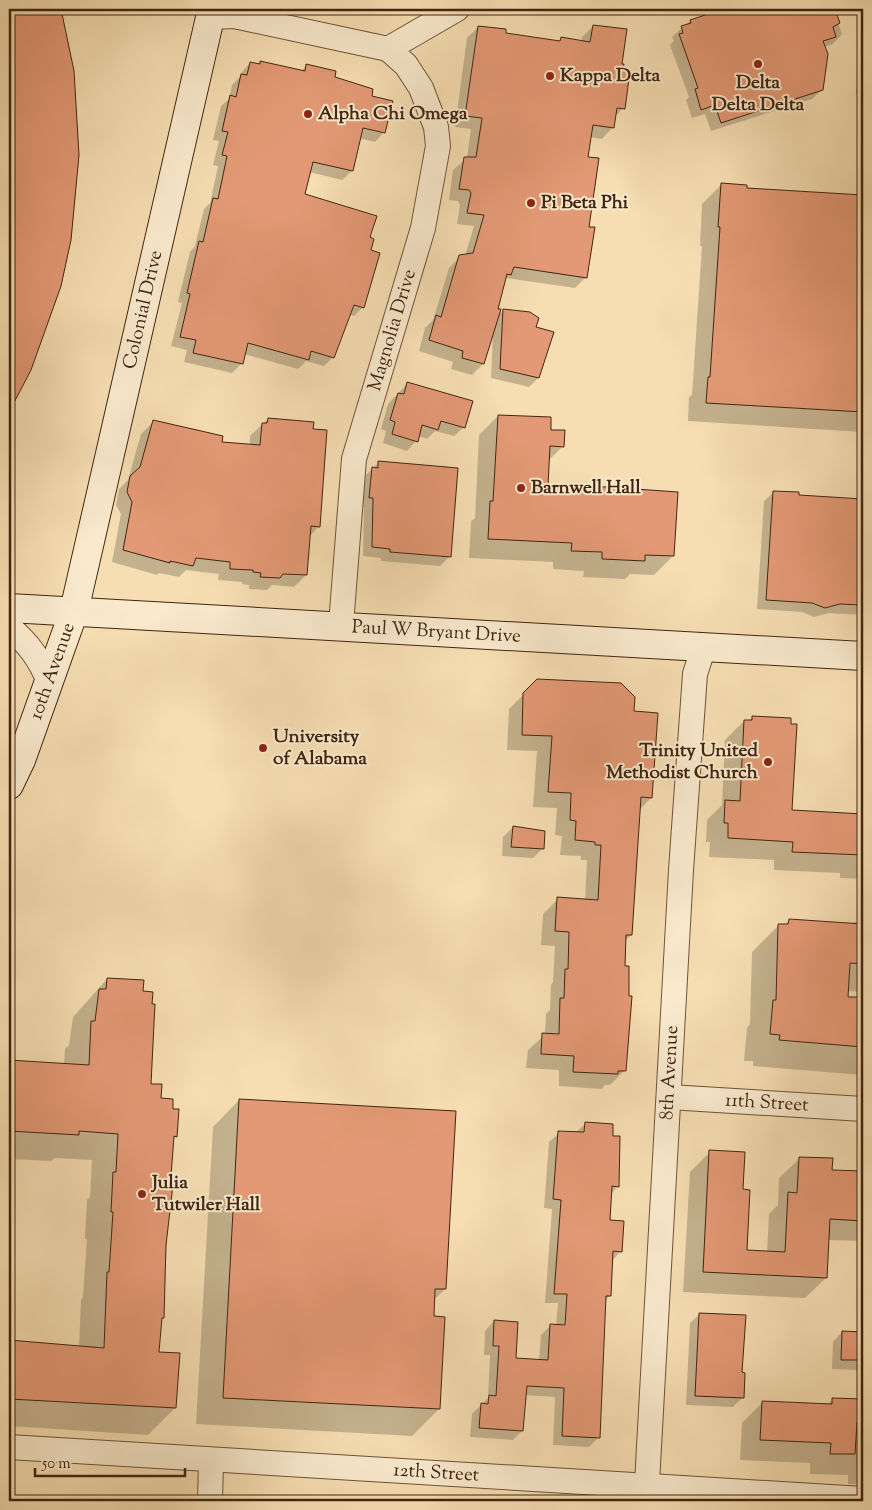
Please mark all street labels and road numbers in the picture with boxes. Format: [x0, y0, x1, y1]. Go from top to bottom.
street label: Colonial Drive [116, 247, 170, 372]
street label: Magnolia Drive [362, 266, 423, 394]
street label: Paul W Bryant Drive [351, 614, 522, 650]
street label: 10th Avenue [23, 619, 82, 724]
street label: 8th Avenue [654, 1024, 686, 1121]
street label: 11th Street [724, 1087, 810, 1119]
street label: 12th Street [392, 1457, 480, 1489]

